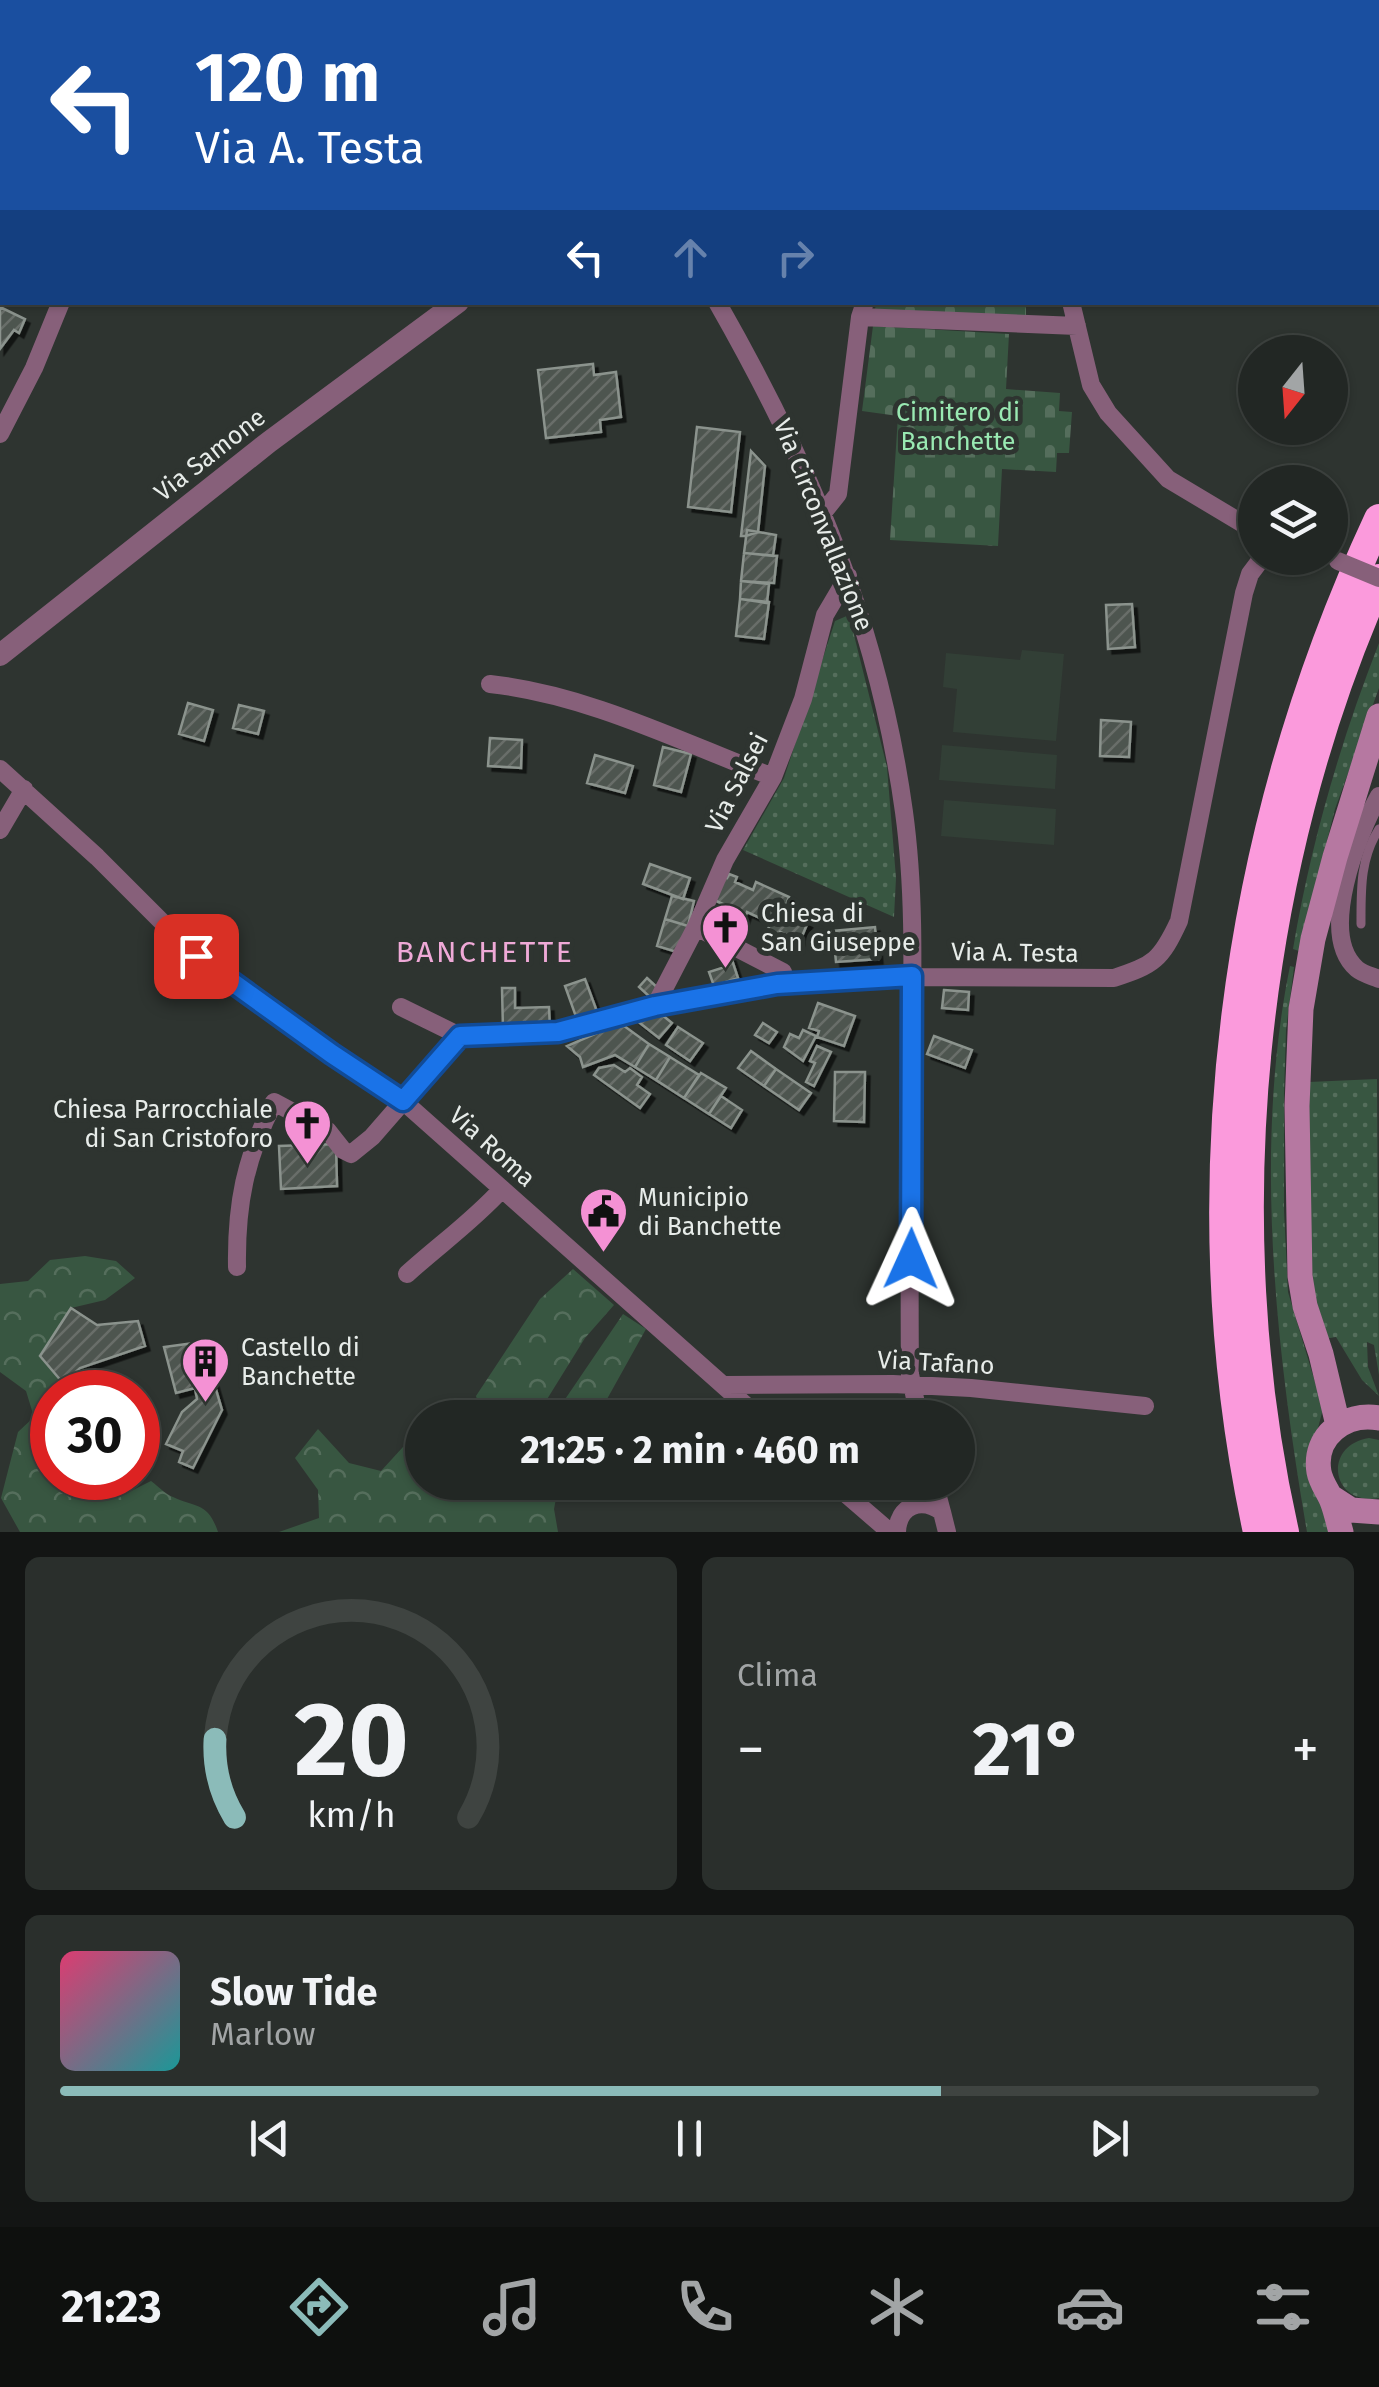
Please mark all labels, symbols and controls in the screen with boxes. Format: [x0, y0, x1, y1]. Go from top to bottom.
text: 120 m [195, 36, 380, 120]
icon: left [30, 40, 160, 170]
text: Via A. Testa [195, 121, 425, 175]
icon: left [558, 230, 613, 285]
icon: ahead [663, 230, 718, 285]
icon: right [768, 230, 823, 285]
north arrow [1238, 335, 1348, 445]
map controls [1238, 335, 1348, 575]
park label: Cimitero di Banchette [896, 398, 1020, 457]
street label: Via Samone [148, 402, 272, 508]
street label: Via Circonvallazione [767, 415, 879, 635]
button: layers [1238, 465, 1348, 575]
street label: Via Salsei [699, 728, 775, 838]
place label: Chiesa di San Giuseppe [761, 899, 916, 958]
church icon: Chiesa di San Giuseppe [700, 902, 752, 970]
pin [154, 914, 239, 999]
icon: arrive [169, 929, 224, 984]
district label: BANCHETTE [396, 934, 574, 970]
street label: Via A. Testa [951, 937, 1079, 969]
place label: Chiesa Parrocchiale di San Cristoforo [53, 1095, 273, 1154]
church icon: Chiesa Parrocchiale di San Cristoforo [282, 1098, 334, 1166]
street label: Via Roma [443, 1101, 541, 1193]
place label: Municipio di Banchette [638, 1183, 782, 1242]
public building icon: Municipio di Banchette [577, 1186, 629, 1254]
position arrow [859, 1207, 963, 1311]
place label: Castello di Banchette [241, 1333, 360, 1392]
building icon: Castello di Banchette [180, 1336, 232, 1404]
street label: Via Tafano [877, 1345, 995, 1381]
speed limit sign: 30 [30, 1370, 160, 1500]
text: 21:25 · 2 min · 460 m [520, 1427, 860, 1473]
text: Clima [737, 1656, 818, 1694]
text: 20 [294, 1678, 408, 1803]
text: 21° [973, 1705, 1084, 1795]
text: − [737, 1717, 765, 1783]
text: + [1292, 1717, 1319, 1783]
text: km/h [307, 1794, 395, 1836]
text: Slow Tide [210, 1969, 378, 2015]
text: Marlow [210, 2015, 316, 2053]
icon: previous [242, 2111, 297, 2166]
icon: pause [662, 2111, 717, 2166]
icon: next [1082, 2111, 1137, 2166]
icon: directions [284, 2272, 354, 2342]
icon: music [477, 2272, 547, 2342]
icon: phone [670, 2272, 740, 2342]
icon: climate [862, 2272, 932, 2342]
icon: car [1055, 2272, 1125, 2342]
icon: filters [1248, 2272, 1318, 2342]
text: 21:23 [61, 2280, 162, 2334]

